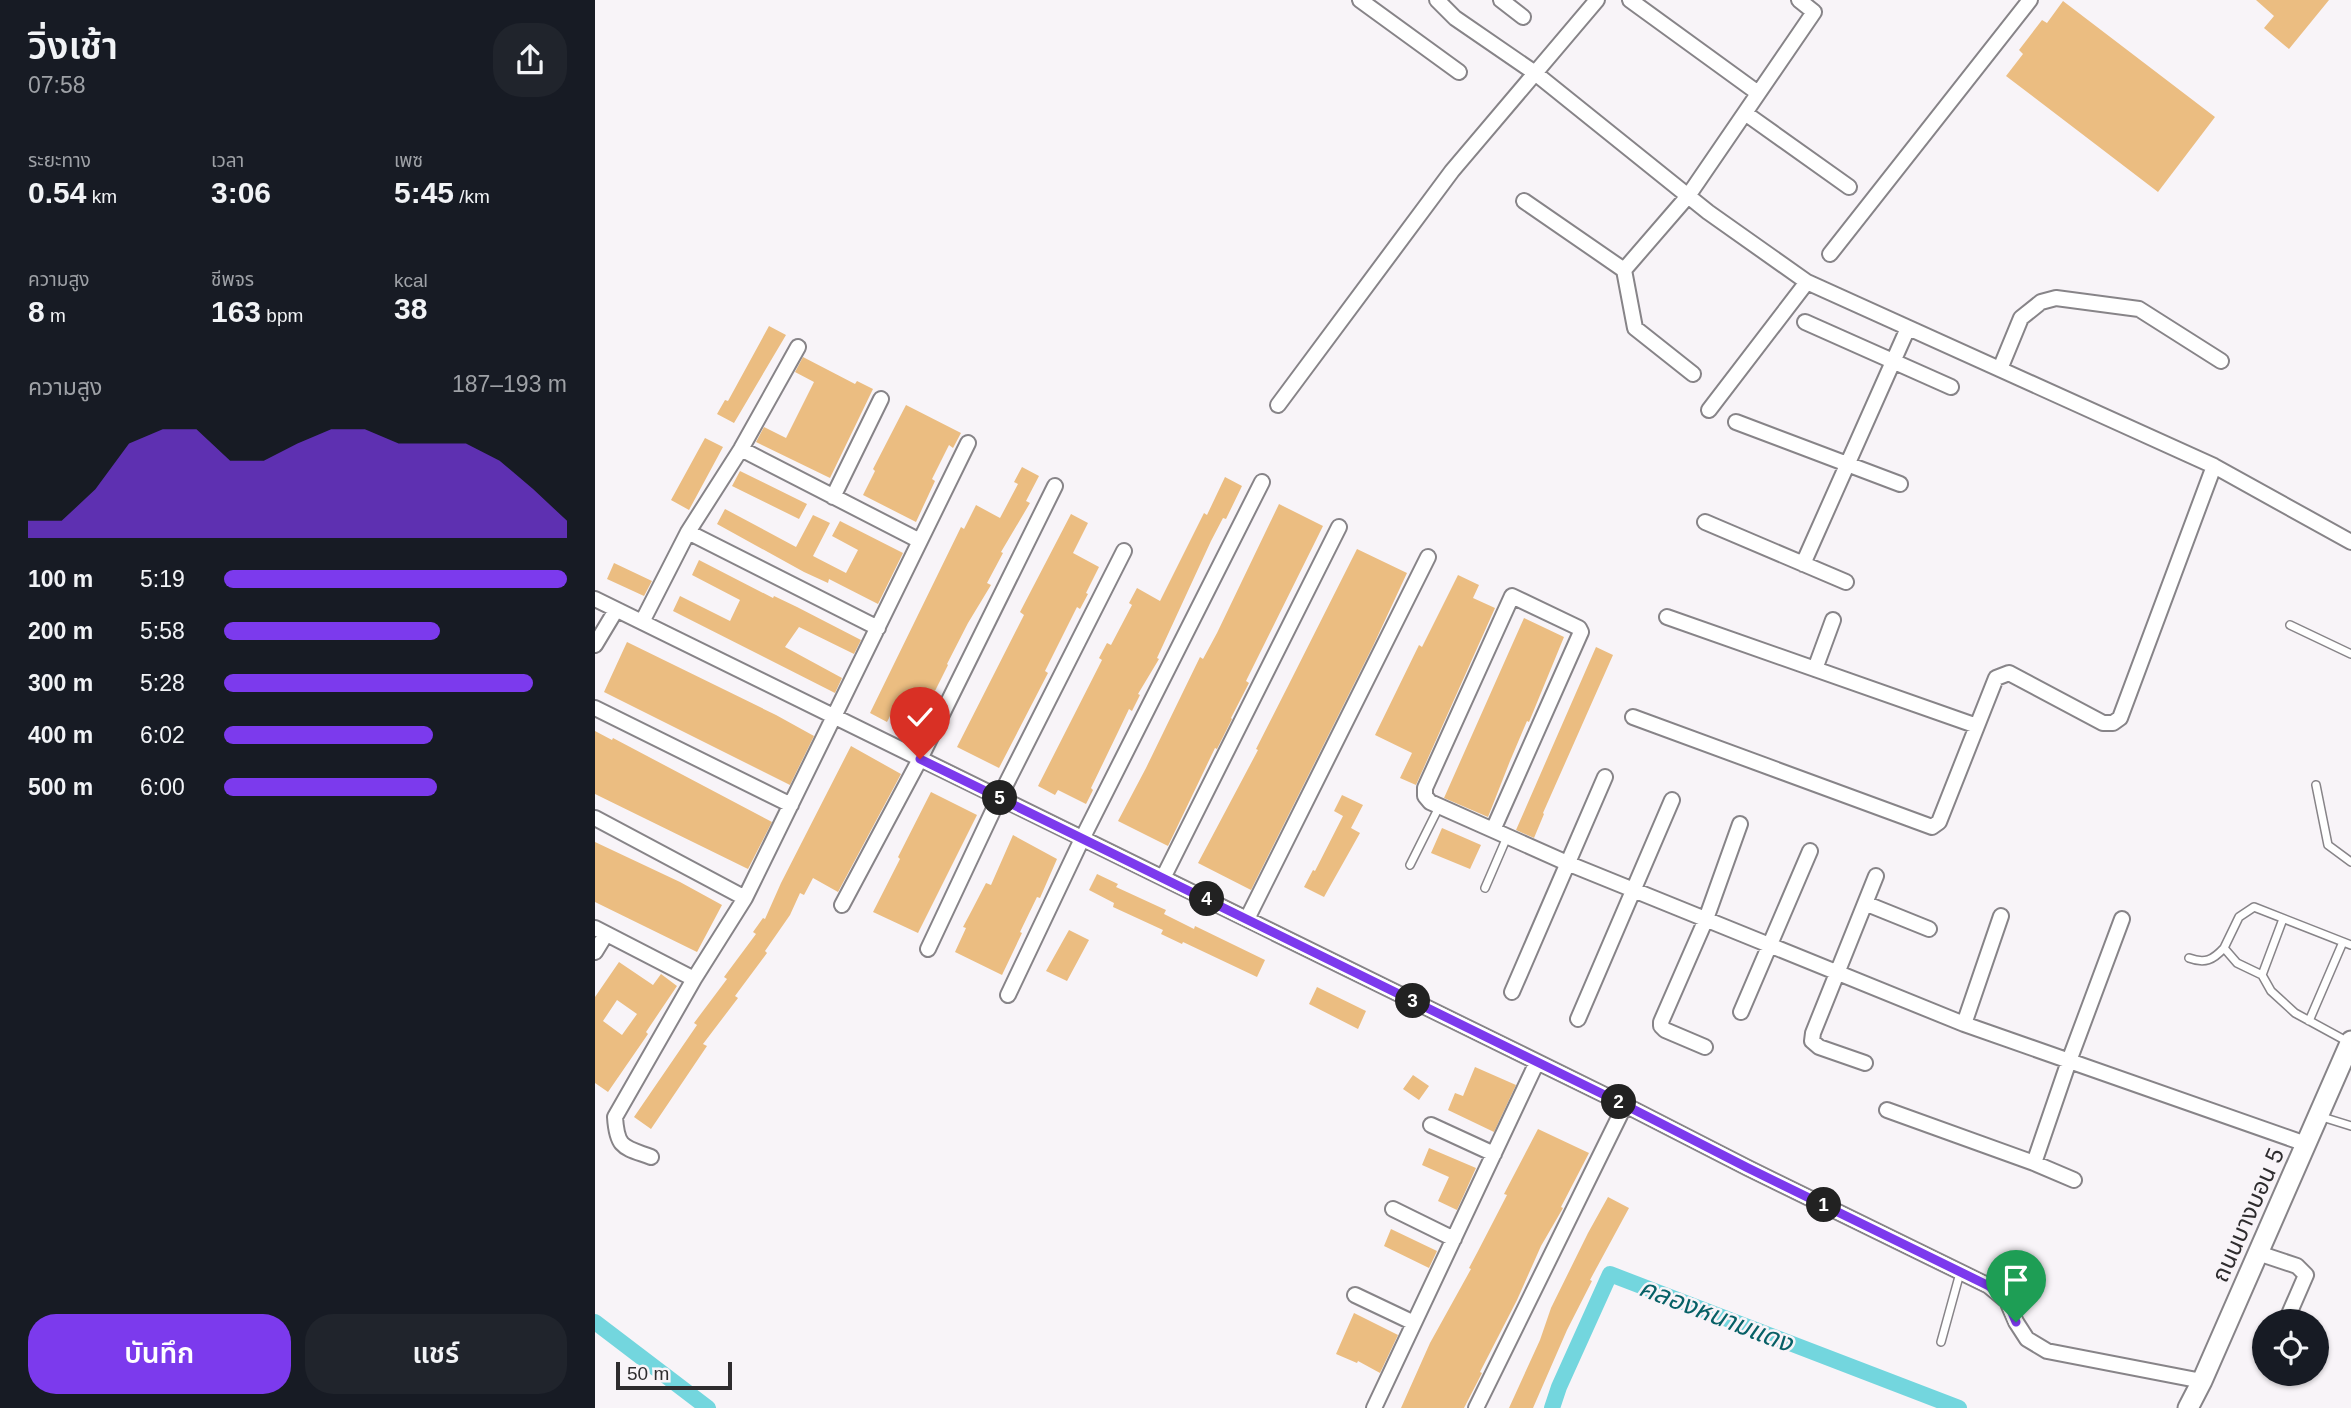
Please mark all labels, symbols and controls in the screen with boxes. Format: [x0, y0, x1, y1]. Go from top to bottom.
button: share [493, 23, 567, 97]
text: วิ่งเช้า [28, 25, 118, 67]
text: 07:58 [28, 72, 86, 98]
text: ระยะทาง [28, 150, 91, 171]
text: เวลา [211, 150, 244, 171]
text: เพซ [394, 150, 423, 171]
text: 0.54 [28, 176, 86, 209]
text: 3:06 [211, 176, 271, 209]
text: 5:45 [394, 176, 454, 209]
text: km [86, 186, 117, 207]
text: /km [454, 186, 490, 207]
text: ความสูง [28, 269, 89, 290]
text: ชีพจร [211, 269, 254, 290]
text: kcal [394, 270, 428, 291]
text: 38 [394, 292, 427, 325]
text: 8 [28, 295, 45, 328]
text: 163 [211, 295, 261, 328]
text: m [45, 305, 66, 326]
text: bpm [261, 305, 303, 326]
text: 187–193 m [452, 371, 567, 397]
text: ความสูง [28, 374, 102, 400]
text: 100 m [28, 566, 93, 592]
text: 5:19 [140, 566, 185, 592]
text: 200 m [28, 618, 93, 644]
text: 5:58 [140, 618, 185, 644]
text: 300 m [28, 670, 93, 696]
text: 5:28 [140, 670, 185, 696]
pin [890, 687, 950, 759]
icon: check [901, 698, 939, 736]
text: 400 m [28, 722, 93, 748]
text: 6:02 [140, 722, 185, 748]
text: 500 m [28, 774, 93, 800]
text: 6:00 [140, 774, 185, 800]
pin: 5 [983, 780, 1017, 816]
text: 5 [994, 787, 1005, 808]
pin: 4 [1189, 881, 1225, 916]
text: 4 [1201, 888, 1212, 909]
pin: 3 [1395, 984, 1431, 1018]
text: 3 [1407, 990, 1418, 1011]
pin: 2 [1601, 1084, 1637, 1120]
text: 2 [1613, 1091, 1624, 1112]
street label: ถนนบางบอน 5 [2206, 1144, 2289, 1286]
pin: 1 [1807, 1188, 1841, 1222]
text: 1 [1818, 1194, 1829, 1215]
pin [1986, 1250, 2046, 1322]
icon: arrive [1997, 1261, 2035, 1299]
water label: คลองหนามแดง [1635, 1272, 1798, 1358]
map controls [2252, 1309, 2329, 1386]
button: locate [2252, 1309, 2329, 1386]
button: บันทึก [28, 1314, 291, 1394]
button: แชร์ [305, 1314, 567, 1394]
scale bar [616, 1359, 731, 1391]
text: 50 m [627, 1363, 669, 1384]

